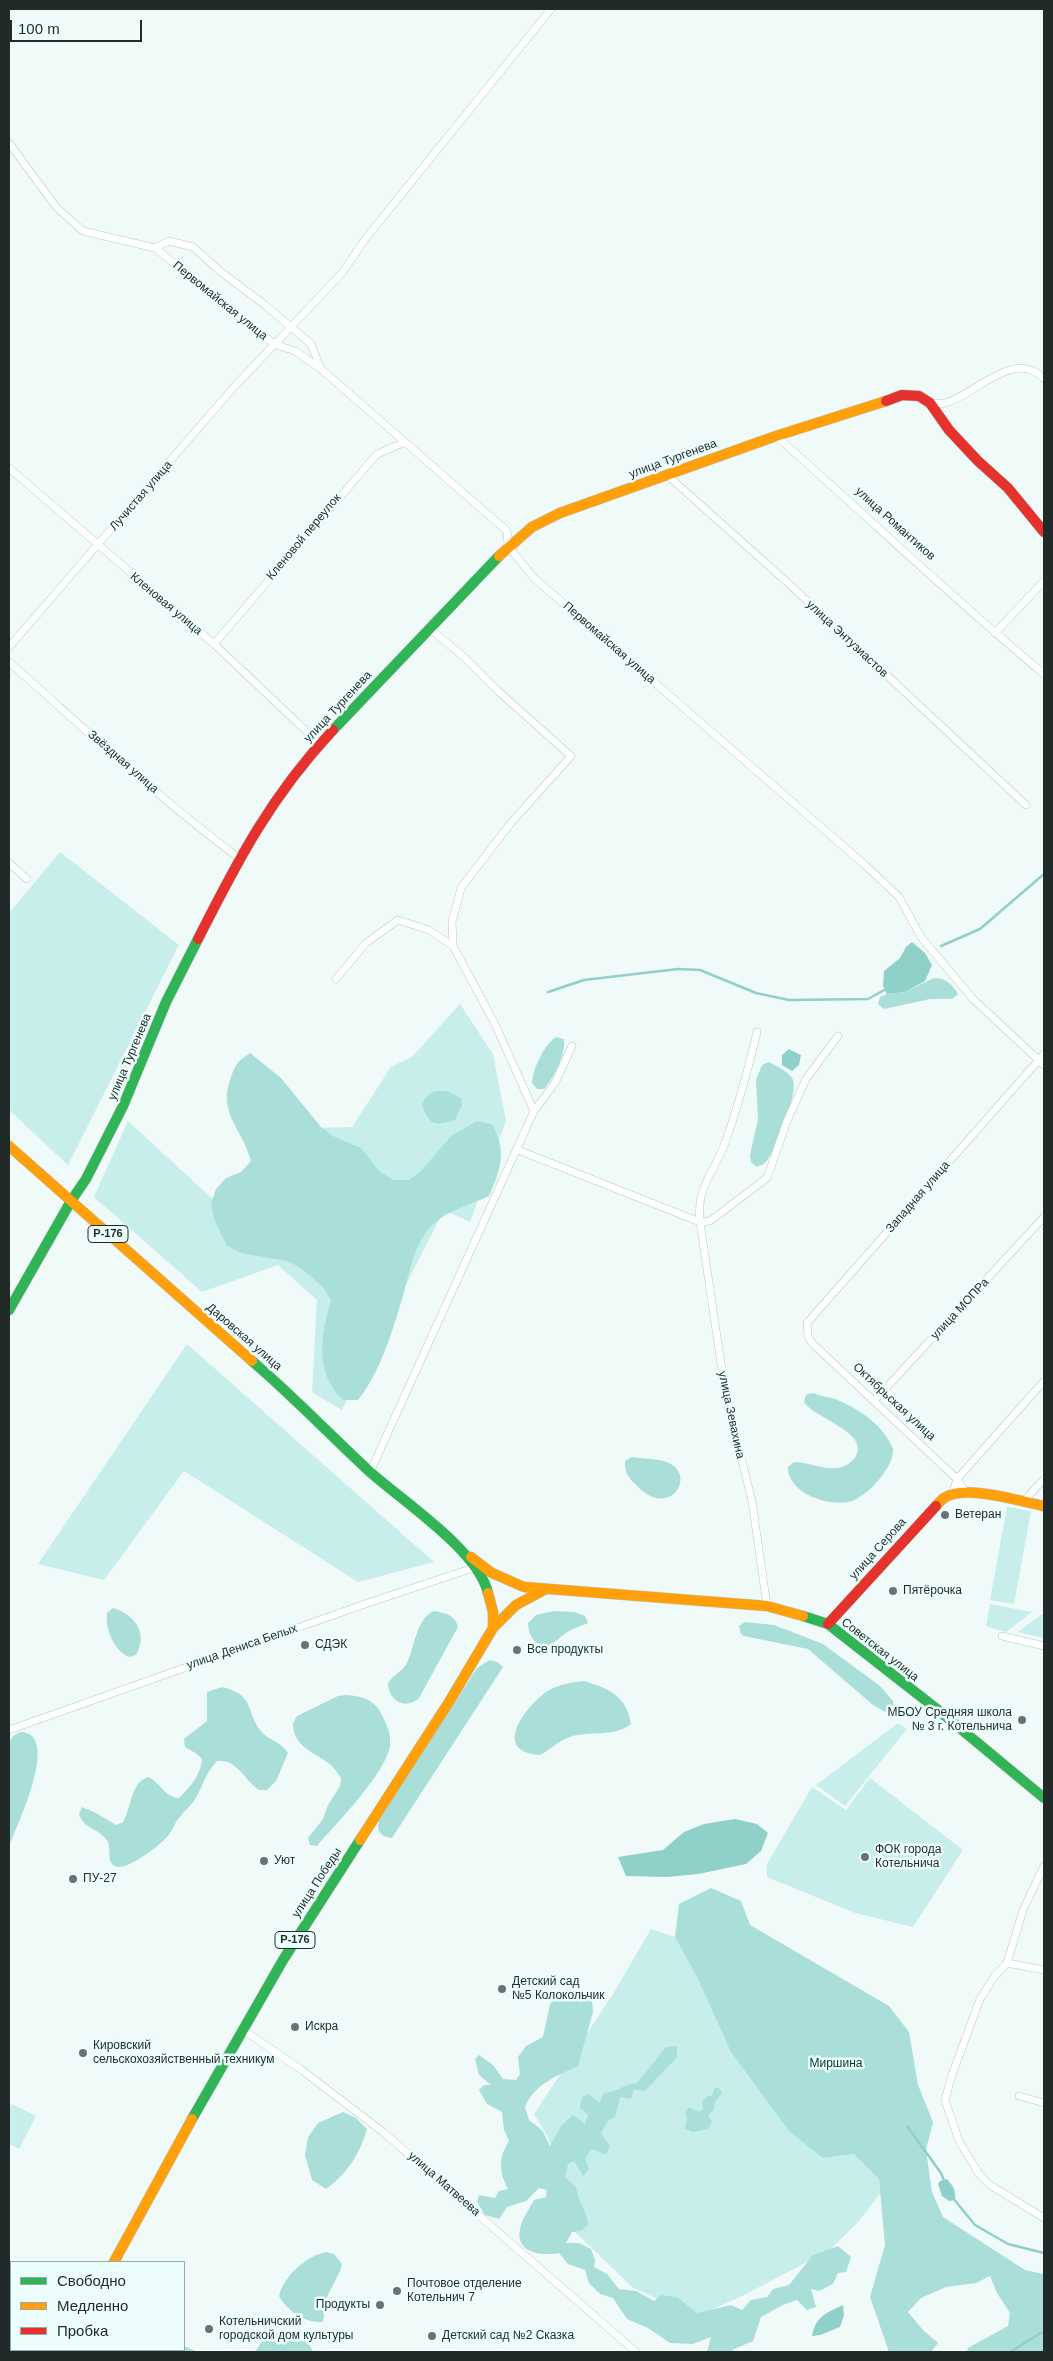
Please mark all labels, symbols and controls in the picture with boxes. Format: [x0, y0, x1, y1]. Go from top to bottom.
scale bar [12, 10, 145, 42]
text: 100 m [18, 20, 60, 37]
street label: Первомайская улица [170, 258, 270, 344]
street label: улица Тургенева [627, 436, 719, 482]
street label: Лучистая улица [107, 458, 175, 534]
street label: улица Романтиков [852, 484, 938, 564]
street label: Кленовой переулок [264, 491, 344, 583]
street label: Кленовая улица [127, 570, 205, 638]
street label: улица Энтузиастов [803, 597, 891, 681]
street label: Первомайская улица [560, 599, 658, 687]
street label: улица Тургенева [301, 668, 375, 746]
street label: Звёздная улица [85, 727, 161, 797]
street label: улица Тургенева [105, 1012, 155, 1102]
street label: Западная улица [883, 1158, 953, 1236]
road number: Р-176 [88, 1226, 128, 1242]
street label: улица МОПРа [928, 1275, 992, 1343]
street label: Даровская улица [203, 1300, 285, 1374]
street label: Октябрьская улица [850, 1360, 938, 1444]
street label: улица Зевахина [715, 1370, 747, 1460]
place label: Ветеран [955, 1508, 1001, 1522]
marker: Ветеран [939, 1509, 951, 1521]
street label: улица Серова [847, 1515, 909, 1583]
place label: Пятёрочка [903, 1584, 962, 1598]
marker: Пятёрочка [887, 1585, 899, 1597]
street label: Советская улица [838, 1615, 922, 1685]
street label: улица Дениса Белых [185, 1621, 299, 1673]
place label: СДЭК [315, 1638, 347, 1652]
marker: СДЭК [299, 1639, 311, 1651]
place label: Все продукты [527, 1643, 603, 1657]
marker: Все продукты [511, 1644, 523, 1656]
place label: МБОУ Средняя школа № 3 г. Котельнича [887, 1706, 1012, 1734]
marker: МБОУ Средняя школа № 3 г. Котельнича [1016, 1714, 1028, 1726]
place label: ФОК города Котельнича [875, 1843, 941, 1871]
street label: улица Победы [289, 1845, 345, 1921]
marker: ФОК города Котельнича [859, 1851, 871, 1863]
place label: Уют [274, 1854, 295, 1868]
marker: Уют [258, 1855, 270, 1867]
place label: ПУ-27 [83, 1872, 117, 1886]
marker: ПУ-27 [67, 1873, 79, 1885]
road number: Р-176 [275, 1932, 315, 1948]
place label: Детский сад №5 Колокольчик [512, 1975, 605, 2003]
marker: Детский сад №5 Колокольчик [496, 1983, 508, 1995]
place label: Искра [305, 2020, 338, 2034]
marker: Искра [289, 2021, 301, 2033]
place label: Кировский сельскохозяйственный техникум [93, 2039, 274, 2067]
marker: Кировский сельскохозяйственный техникум [77, 2047, 89, 2059]
park label: Миршина [809, 2057, 863, 2071]
street label: улица Матвеева [405, 2149, 483, 2219]
legend [10, 2261, 185, 2351]
text: Свободно [57, 2272, 126, 2289]
place label: Почтовое отделение Котельнич 7 [407, 2277, 522, 2305]
marker: Почтовое отделение Котельнич 7 [391, 2285, 403, 2297]
text: Медленно [57, 2297, 128, 2314]
place label: Продукты [316, 2298, 370, 2312]
marker: Продукты [374, 2299, 386, 2311]
place label: Котельничский городской дом культуры [219, 2315, 353, 2343]
text: Пробка [57, 2322, 108, 2339]
marker: Котельничский городской дом культуры [203, 2323, 215, 2335]
place label: Детский сад №2 Сказка [442, 2329, 574, 2343]
marker: Детский сад №2 Сказка [426, 2330, 438, 2342]

